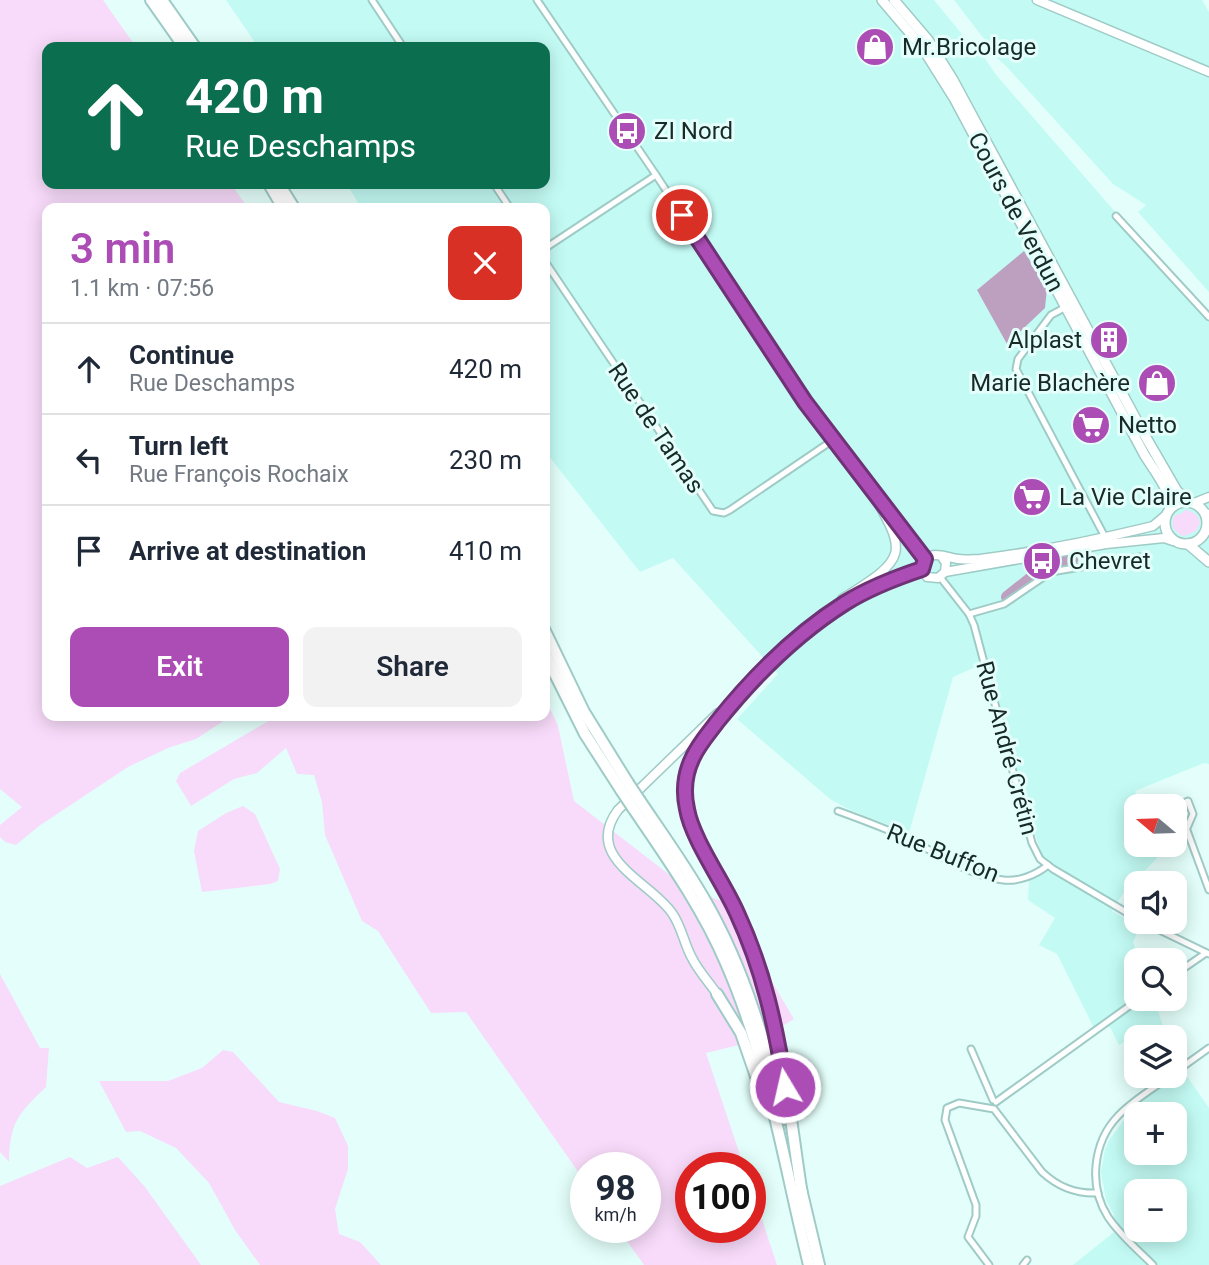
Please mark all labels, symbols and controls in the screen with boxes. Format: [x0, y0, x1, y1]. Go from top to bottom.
shop icon: Mr.Bricolage [854, 26, 896, 68]
place label: Mr.Bricolage [902, 33, 1036, 61]
text: 420 m [185, 68, 324, 125]
icon: ahead [70, 70, 161, 161]
bus stop icon: ZI Nord [606, 110, 648, 152]
place label: ZI Nord [654, 117, 733, 145]
text: Rue Deschamps [185, 127, 416, 165]
street label: Cours de Verdun [962, 127, 1070, 297]
pin [652, 185, 712, 245]
icon: arrive [663, 196, 701, 234]
text: 3 min [70, 224, 175, 273]
button: close [448, 226, 522, 300]
text: 1.1 km · 07:56 [70, 275, 214, 302]
building icon: Alplast [1088, 319, 1130, 361]
place label: Alplast [1008, 326, 1082, 354]
text: Continue [129, 340, 234, 370]
icon: ahead [70, 350, 108, 388]
text: 420 m [449, 354, 522, 384]
street label: Rue de Tamas [602, 358, 710, 498]
shop icon: Marie Blachère [1136, 362, 1178, 404]
place label: Marie Blachère [970, 369, 1130, 397]
text: Rue Deschamps [129, 370, 295, 397]
supermarket icon: Netto [1070, 404, 1112, 446]
place label: Netto [1118, 411, 1177, 439]
text: Turn left [129, 431, 228, 461]
icon: left [70, 441, 108, 479]
text: 230 m [449, 445, 522, 475]
text: Rue François Rochaix [129, 461, 349, 488]
supermarket icon: La Vie Claire [1011, 476, 1053, 518]
place label: La Vie Claire [1059, 483, 1192, 511]
icon: arrive [70, 532, 108, 570]
text: Arrive at destination [129, 536, 366, 566]
text: 410 m [449, 536, 522, 566]
bus stop icon: Chevret [1021, 540, 1063, 582]
place label: Chevret [1069, 547, 1151, 575]
button: Exit [70, 627, 289, 707]
button: Share [303, 627, 522, 707]
street label: Rue André Crétin [970, 658, 1044, 838]
north arrow [1124, 794, 1186, 858]
map controls [1124, 794, 1187, 1242]
street label: Rue Buffon [883, 818, 1003, 888]
button: sound [1124, 871, 1187, 934]
button: search [1124, 948, 1187, 1011]
button: layers [1124, 1025, 1187, 1088]
position arrow [748, 1050, 822, 1124]
button: + [1124, 1102, 1187, 1165]
speed limit sign: 100 [675, 1152, 766, 1243]
text: 98 [595, 1168, 636, 1209]
button: − [1124, 1179, 1187, 1242]
text: km/h [594, 1204, 637, 1225]

